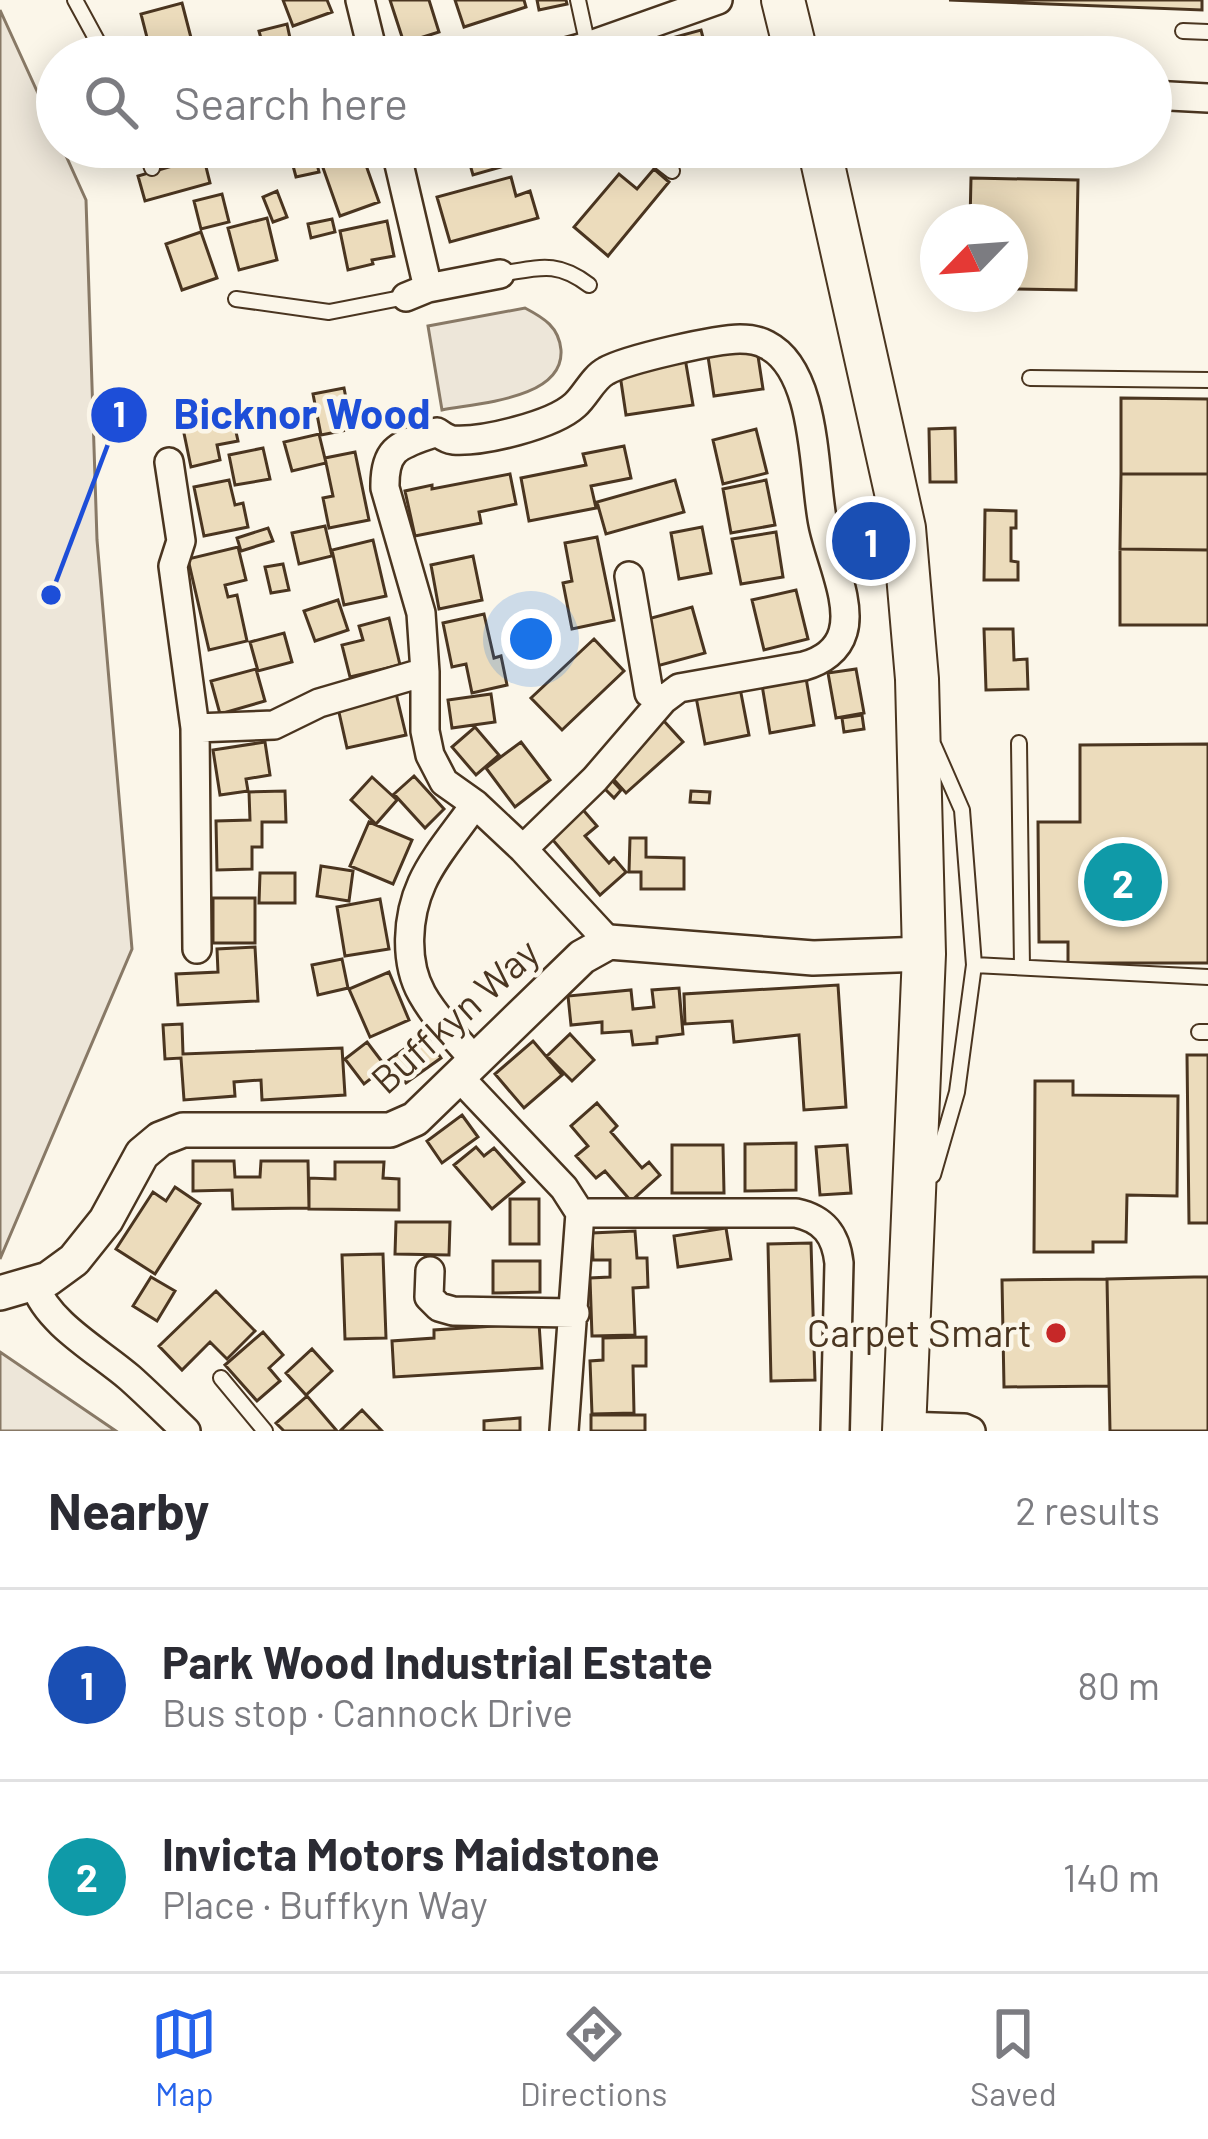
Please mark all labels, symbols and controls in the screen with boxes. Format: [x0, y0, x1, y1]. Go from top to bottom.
search box [36, 36, 1172, 168]
icon: search [78, 69, 144, 135]
text: Search here [174, 75, 408, 129]
north arrow [920, 204, 1028, 312]
callout: Bicknor Wood [89, 376, 455, 454]
text: Bicknor Wood [173, 387, 431, 437]
text: 1 [113, 391, 125, 434]
pin: 1 [832, 496, 910, 586]
your location [501, 609, 561, 669]
pin: 2 [1084, 837, 1162, 927]
street label: Buffkyn Way [361, 927, 547, 1102]
place label: Carpet Smart [807, 1308, 1032, 1355]
marker: Carpet Smart [1043, 1320, 1069, 1346]
text: Nearby [48, 1479, 209, 1540]
text: 2 results [1015, 1486, 1160, 1533]
text: Park Wood Industrial Estate [162, 1634, 713, 1688]
text: 1 [80, 1661, 94, 1708]
text: 80 m [1078, 1661, 1160, 1708]
text: Bus stop · Cannock Drive [162, 1688, 573, 1735]
text: Invicta Motors Maidstone [162, 1826, 660, 1880]
text: 2 [76, 1853, 98, 1900]
text: 140 m [1063, 1853, 1160, 1900]
text: Place · Buffkyn Way [162, 1880, 488, 1927]
tab: Map [151, 2001, 217, 2113]
tab: Directions [520, 2001, 667, 2113]
tab: Saved [970, 2001, 1057, 2113]

